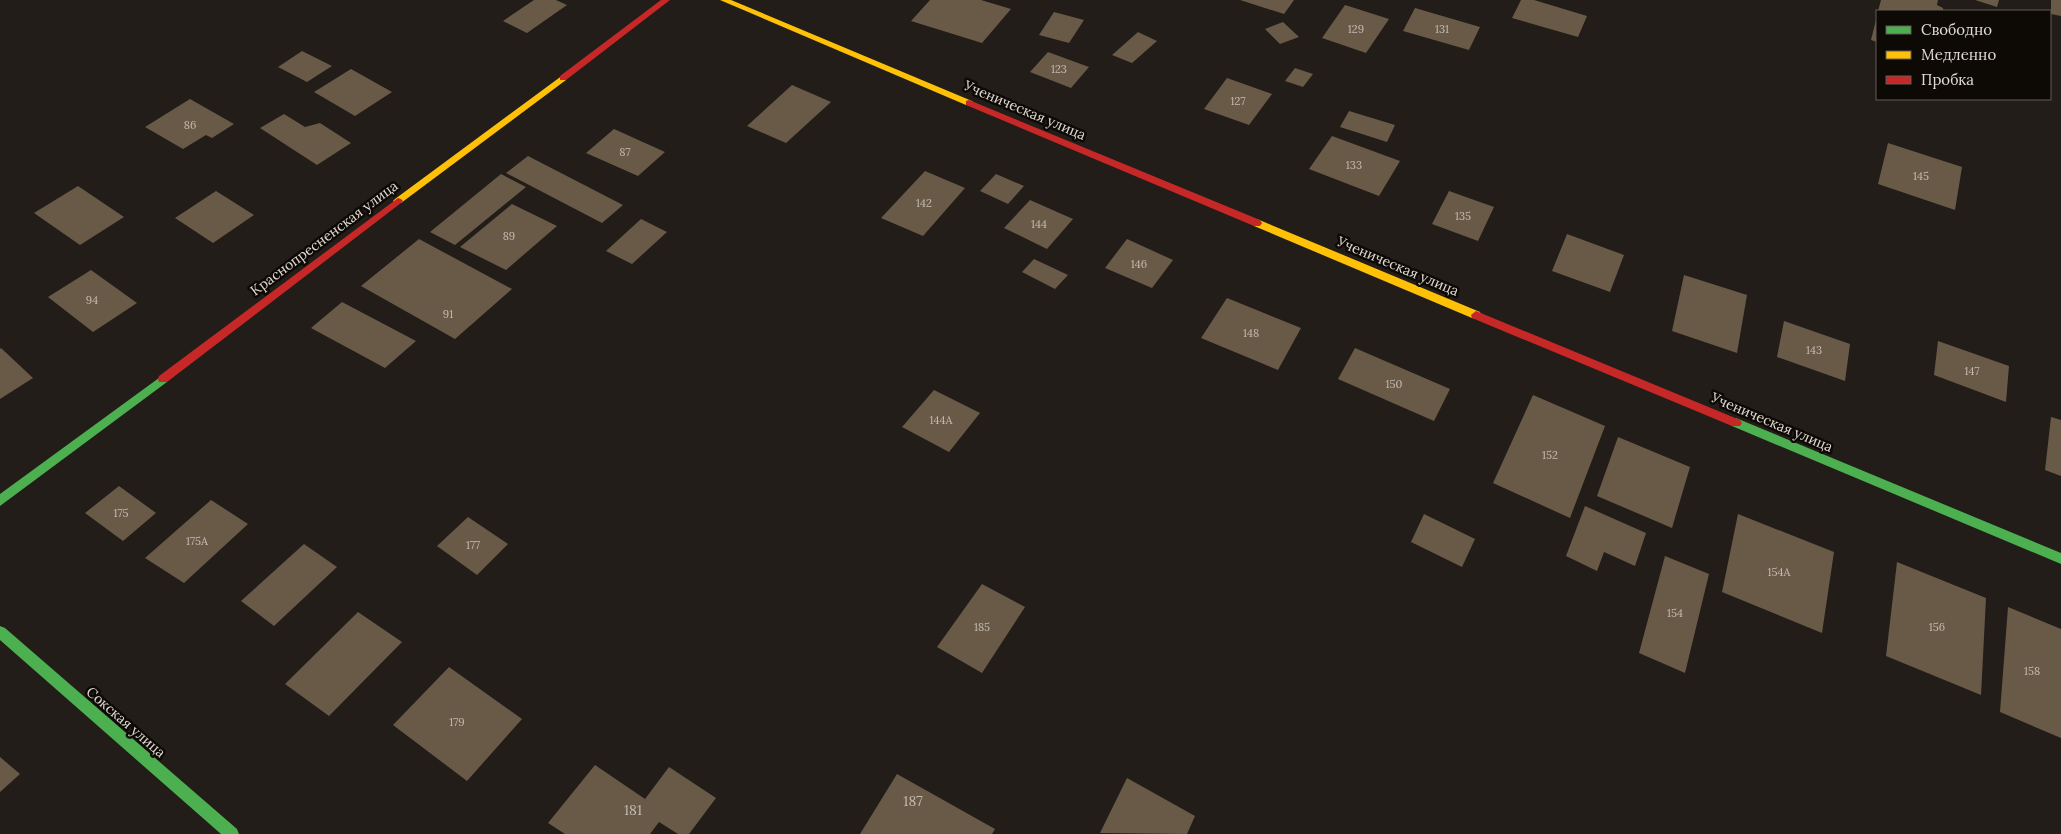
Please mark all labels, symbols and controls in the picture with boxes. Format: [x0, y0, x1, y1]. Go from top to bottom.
legend [1876, 10, 2051, 100]
text: Свободно [1921, 20, 1992, 39]
house number: 129 [1348, 22, 1364, 36]
house number: 131 [1435, 22, 1449, 36]
text: Медленно [1921, 45, 1996, 64]
house number: 123 [1051, 62, 1067, 76]
text: Пробка [1921, 70, 1974, 89]
street label: Ученическая улица [960, 76, 1089, 144]
house number: 127 [1231, 94, 1245, 108]
house number: 86 [184, 118, 196, 132]
house number: 87 [619, 145, 631, 159]
house number: 133 [1346, 158, 1362, 172]
house number: 145 [1913, 169, 1929, 183]
street label: Краснопресненская улица [247, 177, 401, 299]
house number: 142 [916, 196, 932, 210]
house number: 135 [1455, 209, 1471, 223]
house number: 144 [1031, 217, 1047, 231]
house number: 89 [503, 229, 515, 243]
street label: Ученическая улица [1333, 232, 1462, 300]
house number: 146 [1131, 257, 1147, 271]
house number: 94 [86, 293, 98, 307]
house number: 91 [443, 307, 453, 321]
house number: 148 [1243, 326, 1259, 340]
house number: 143 [1806, 343, 1822, 357]
house number: 147 [1964, 364, 1980, 378]
house number: 150 [1386, 377, 1403, 391]
street label: Ученическая улица [1707, 388, 1836, 456]
house number: 144А [930, 413, 954, 427]
house number: 152 [1542, 448, 1558, 462]
house number: 175 [113, 506, 129, 520]
house number: 175А [186, 534, 209, 548]
house number: 177 [466, 538, 480, 552]
house number: 154А [1768, 565, 1792, 579]
house number: 154 [1667, 606, 1683, 620]
house number: 185 [974, 620, 990, 634]
house number: 156 [1929, 620, 1945, 634]
house number: 158 [2024, 664, 2040, 678]
street label: Сокская улица [83, 683, 169, 761]
house number: 179 [449, 715, 465, 729]
house number: 187 [903, 792, 923, 810]
house number: 181 [624, 801, 642, 819]

